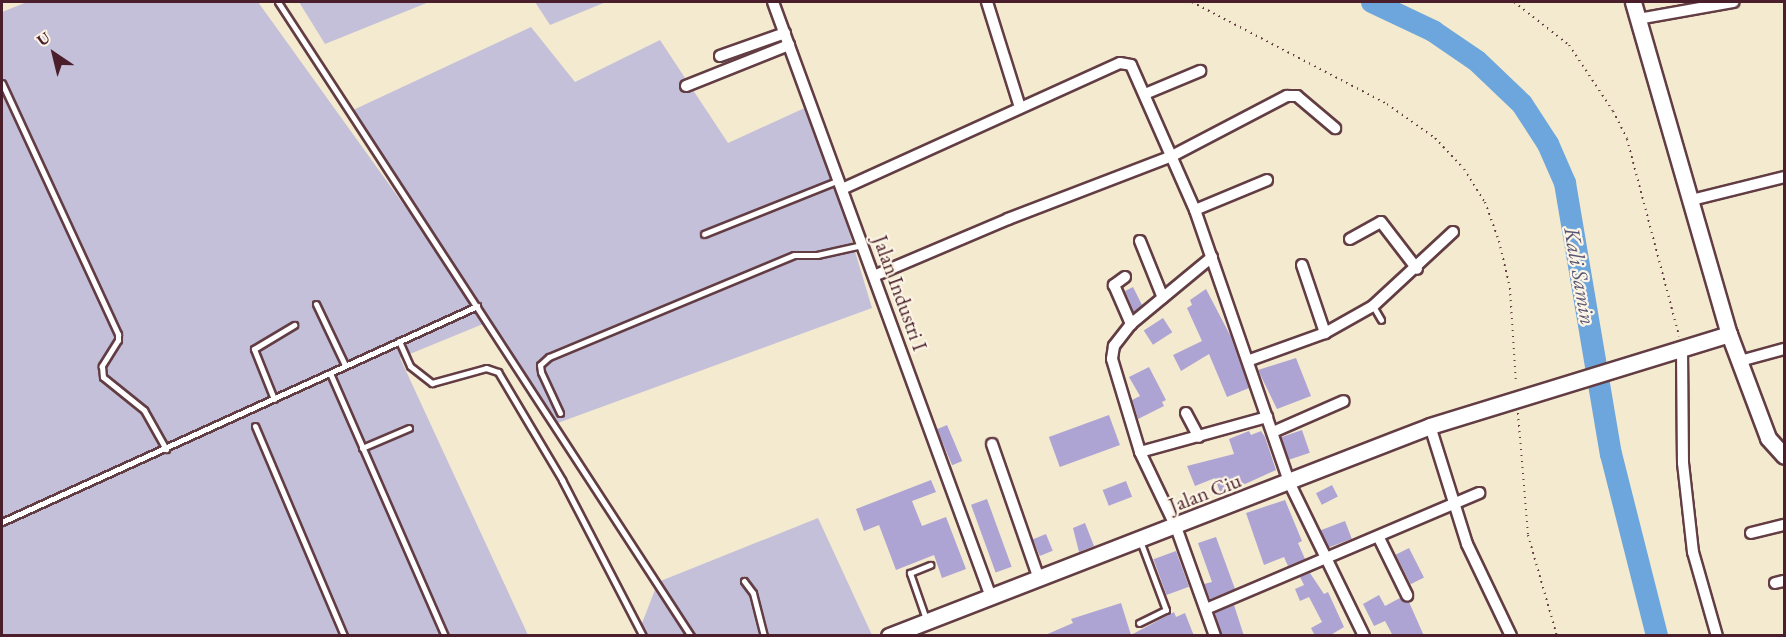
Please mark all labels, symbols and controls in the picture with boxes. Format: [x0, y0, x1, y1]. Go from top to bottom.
north arrow [24, 24, 84, 84]
text: U [32, 27, 54, 51]
water label: Kali Samin [1558, 225, 1602, 327]
street label: Jalan Industri I [867, 232, 933, 354]
street label: Jalan Ciu [1165, 468, 1245, 518]

